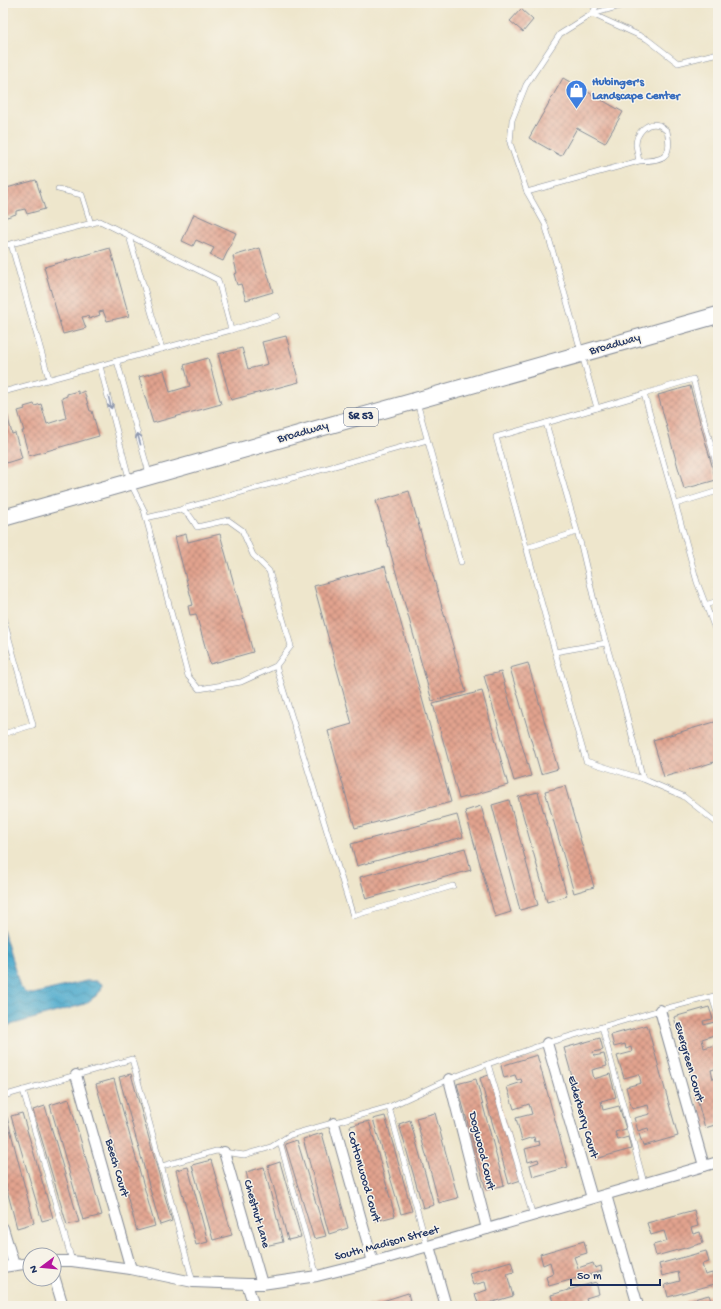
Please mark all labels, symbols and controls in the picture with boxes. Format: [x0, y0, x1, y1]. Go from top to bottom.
place label: Hubinger's Landscape Center [592, 76, 681, 104]
shop icon: Hubinger's Landscape Center [564, 77, 590, 110]
street label: Broadway [587, 331, 642, 359]
one-way arrow [107, 397, 114, 410]
road number: SR 53 [344, 408, 378, 426]
street label: Broadway [275, 419, 330, 447]
one-way arrow [135, 433, 142, 446]
street label: Evergreen Court [670, 1020, 706, 1105]
street label: Elderberry Court [564, 1074, 601, 1161]
street label: Dogwood Court [464, 1110, 498, 1193]
street label: Cottonwood Court [343, 1130, 383, 1225]
street label: Beech Court [101, 1137, 131, 1200]
street label: Chestnut Lane [240, 1178, 273, 1251]
street label: South Madison Street [333, 1223, 442, 1265]
north arrow [22, 1247, 62, 1287]
scale bar [571, 1261, 660, 1287]
text: N [28, 1264, 41, 1274]
text: 50 m [577, 1270, 602, 1284]

